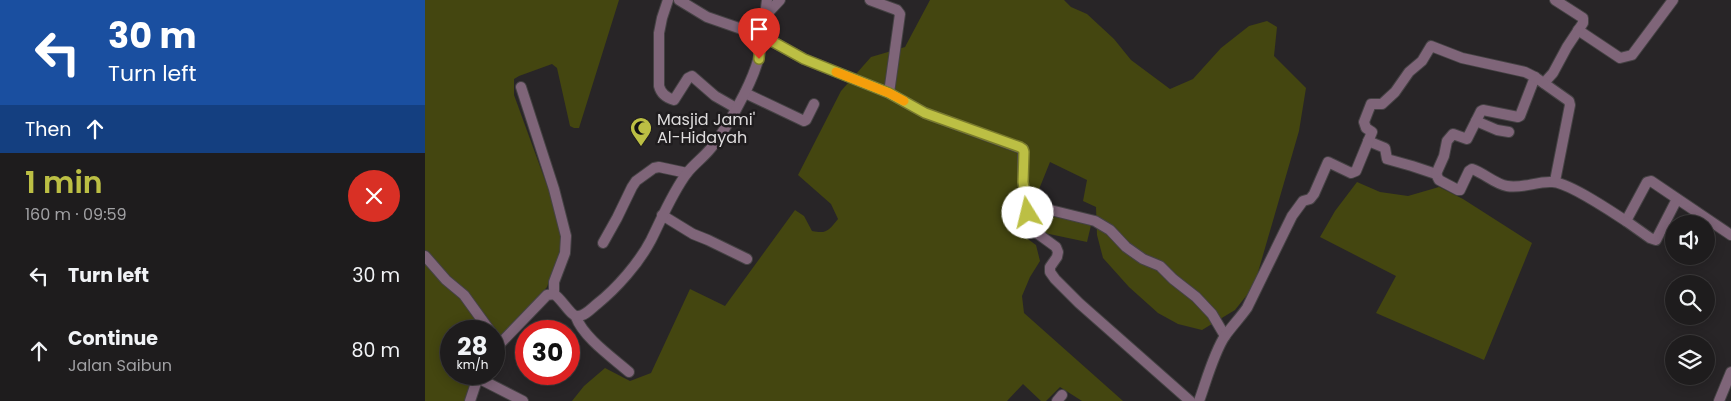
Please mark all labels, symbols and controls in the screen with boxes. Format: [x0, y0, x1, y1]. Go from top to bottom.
pin [738, 8, 780, 59]
text: 30 m [108, 11, 196, 60]
icon: arrive [745, 15, 773, 43]
icon: left [25, 20, 90, 85]
text: Turn left [108, 58, 196, 89]
place label: Masjid Jami' Al-Hidayah [657, 108, 755, 149]
icon: ahead [81, 115, 109, 143]
text: Then [25, 116, 71, 143]
mosque icon: Masjid Jami' Al-Hidayah [629, 116, 653, 147]
text: 1 min [25, 161, 103, 204]
button: close [348, 170, 400, 222]
position arrow [1001, 186, 1053, 238]
text: 160 m · 09:59 [25, 203, 127, 226]
map controls [1665, 215, 1715, 385]
button: sound [1665, 215, 1715, 265]
icon: left [25, 262, 53, 290]
text: Turn left [68, 262, 149, 289]
text: 30 m [352, 262, 400, 289]
button: search [1665, 275, 1715, 325]
speed limit sign: 30 [515, 320, 580, 385]
text: Continue [68, 325, 158, 352]
text: 28 [457, 329, 488, 364]
button: layers [1665, 335, 1715, 385]
icon: ahead [25, 337, 53, 365]
text: 80 m [351, 337, 400, 364]
text: Jalan Saibun [68, 354, 172, 377]
text: km/h [457, 356, 488, 373]

